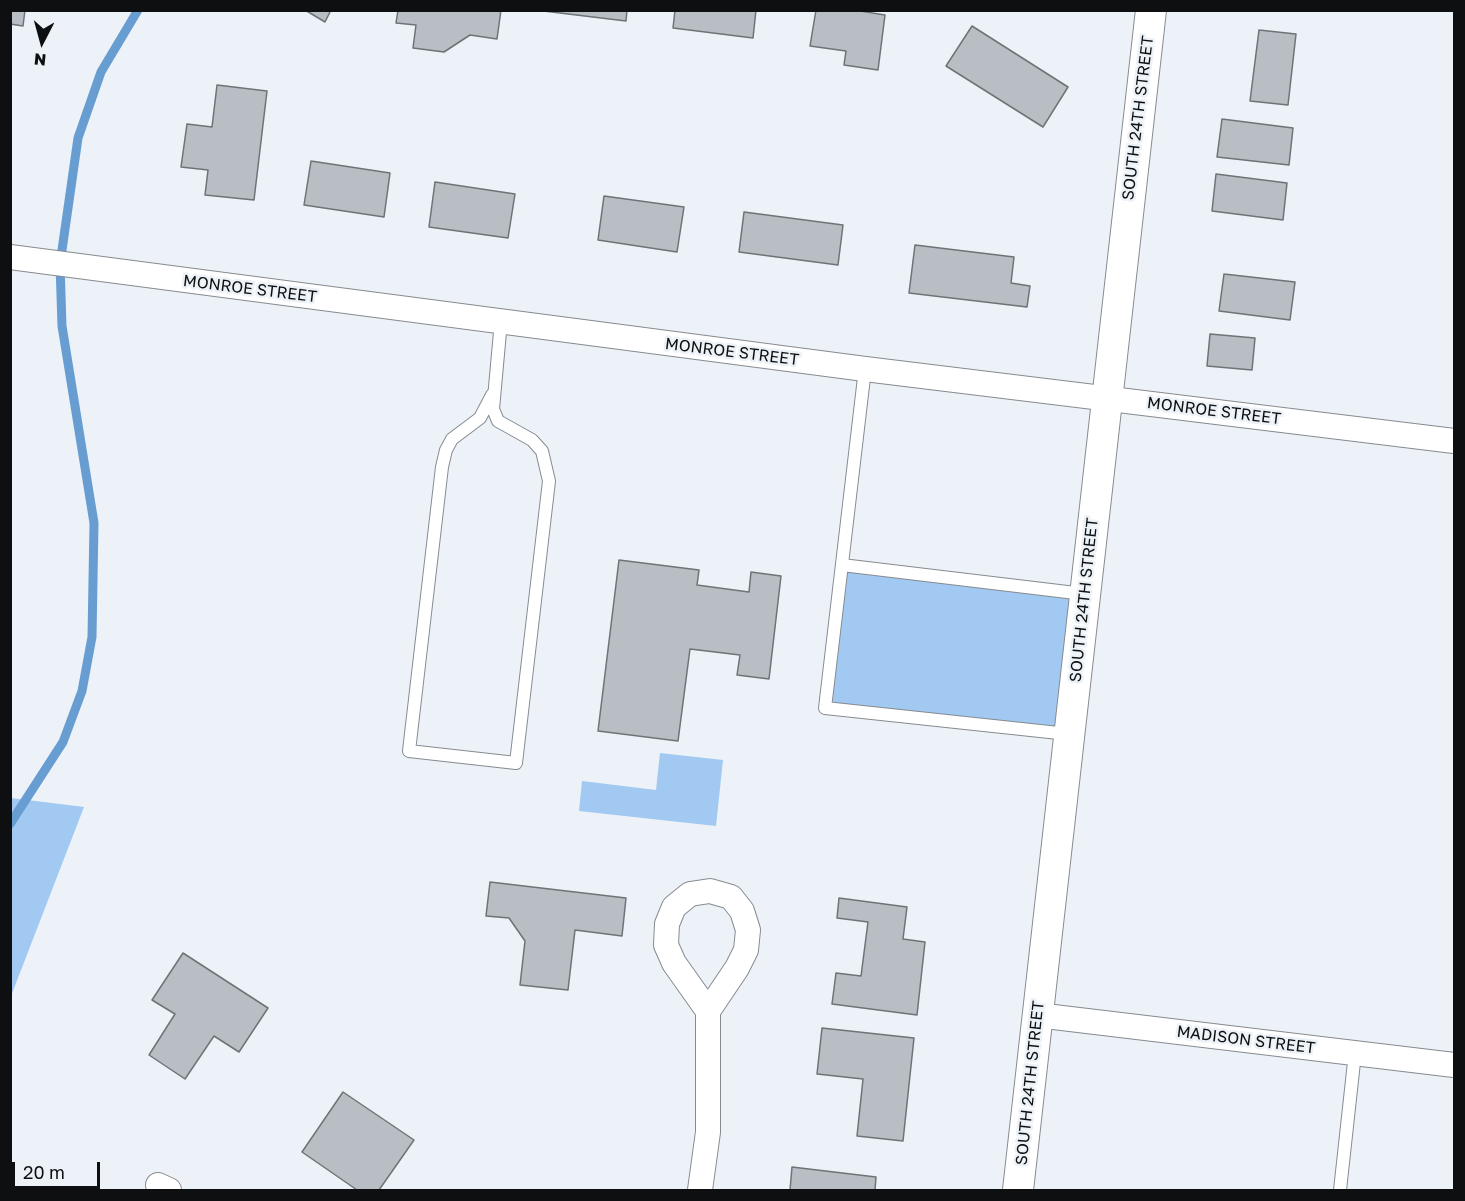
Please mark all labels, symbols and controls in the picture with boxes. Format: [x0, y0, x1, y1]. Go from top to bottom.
north arrow [12, 12, 72, 72]
street label: SOUTH 24TH STREET [1118, 35, 1158, 201]
text: N [33, 49, 47, 70]
street label: MONROE STREET [182, 271, 318, 307]
street label: MONROE STREET [664, 334, 800, 370]
street label: MONROE STREET [1146, 393, 1282, 429]
street label: SOUTH 24TH STREET [1066, 517, 1102, 683]
street label: SOUTH 24TH STREET [1012, 1000, 1048, 1166]
street label: MADISON STREET [1176, 1022, 1316, 1058]
scale bar [15, 1150, 104, 1188]
text: 20 m [23, 1161, 65, 1183]

